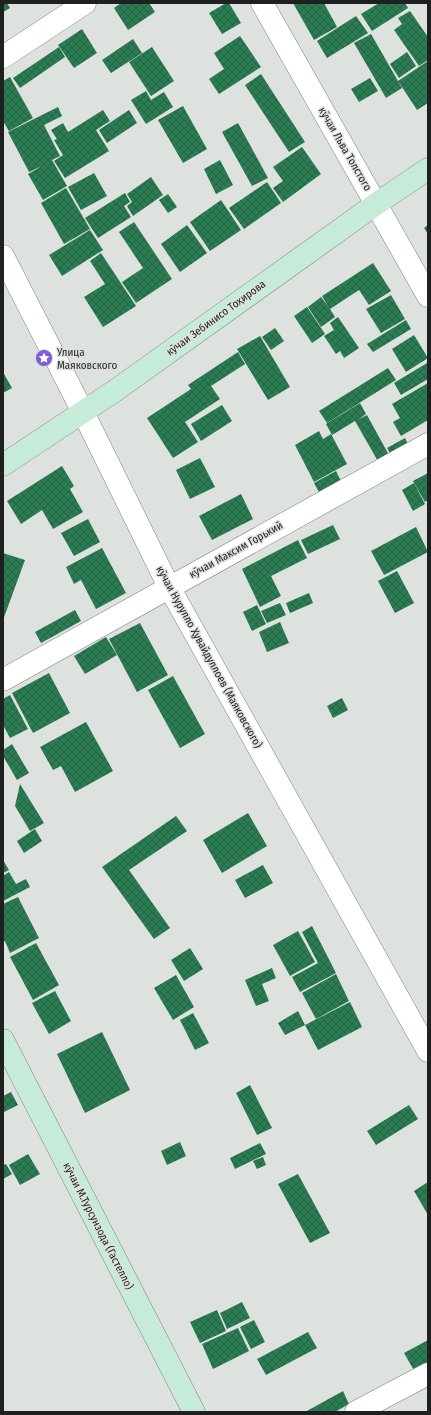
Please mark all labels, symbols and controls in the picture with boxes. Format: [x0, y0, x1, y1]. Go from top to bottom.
street label: кӯчаи Льва Толстого [316, 105, 374, 193]
street label: кӯчаи Зебинисо Тоҳирова [164, 278, 268, 358]
place label: Улица Маяковского [56, 346, 118, 372]
place icon: Улица Маяковского [34, 348, 54, 368]
street label: кӯчаи Максим Горький [187, 519, 285, 581]
street label: кӯчаи Нурулло Ҳувайдуллоев (Маяковского) [153, 564, 265, 750]
street label: кӯчаи М.Турсунзода (Гастелло) [60, 1160, 136, 1292]

